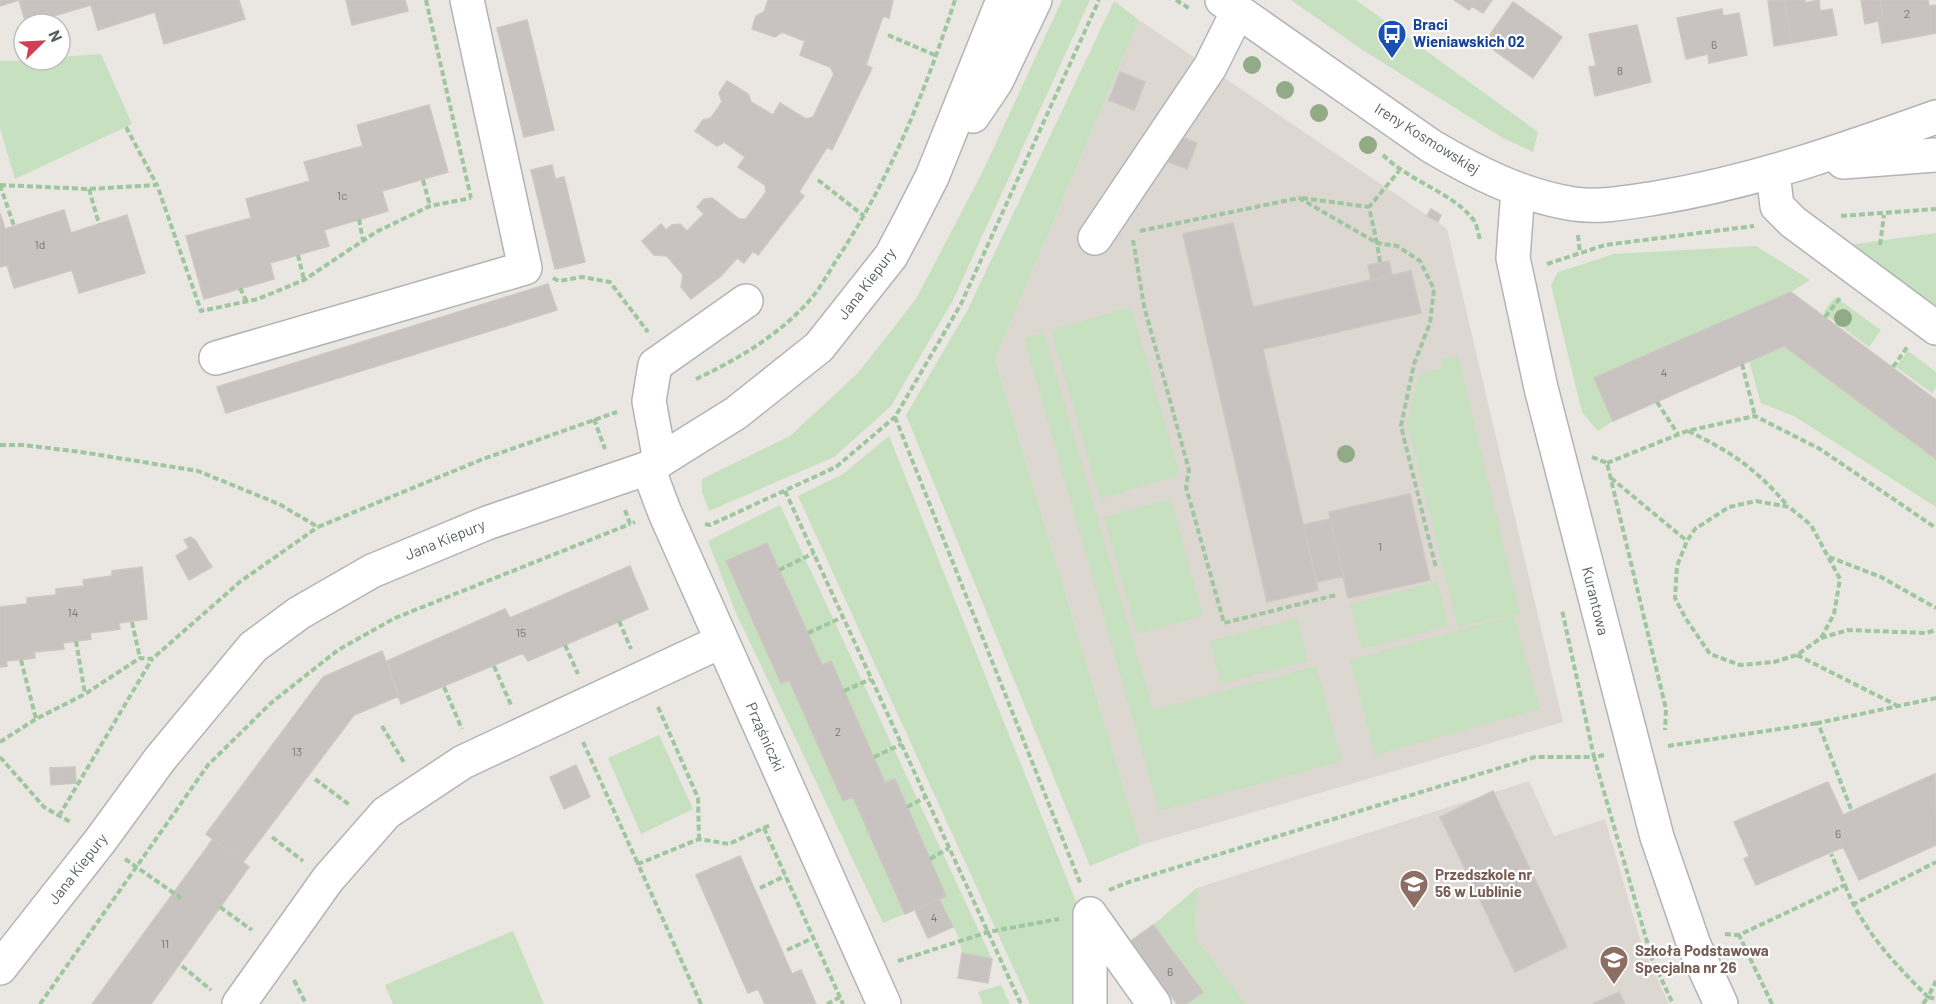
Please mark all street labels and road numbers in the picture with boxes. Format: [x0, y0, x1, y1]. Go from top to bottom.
street label: Ireny Kosmowskiej [1372, 99, 1483, 178]
street label: Jana Kiepury [833, 244, 899, 323]
street label: Jana Kiepury [402, 515, 488, 563]
street label: Kurantowa [1579, 565, 1613, 637]
street label: Prząśniczki [743, 699, 789, 774]
street label: Jana Kiepury [44, 829, 111, 907]

